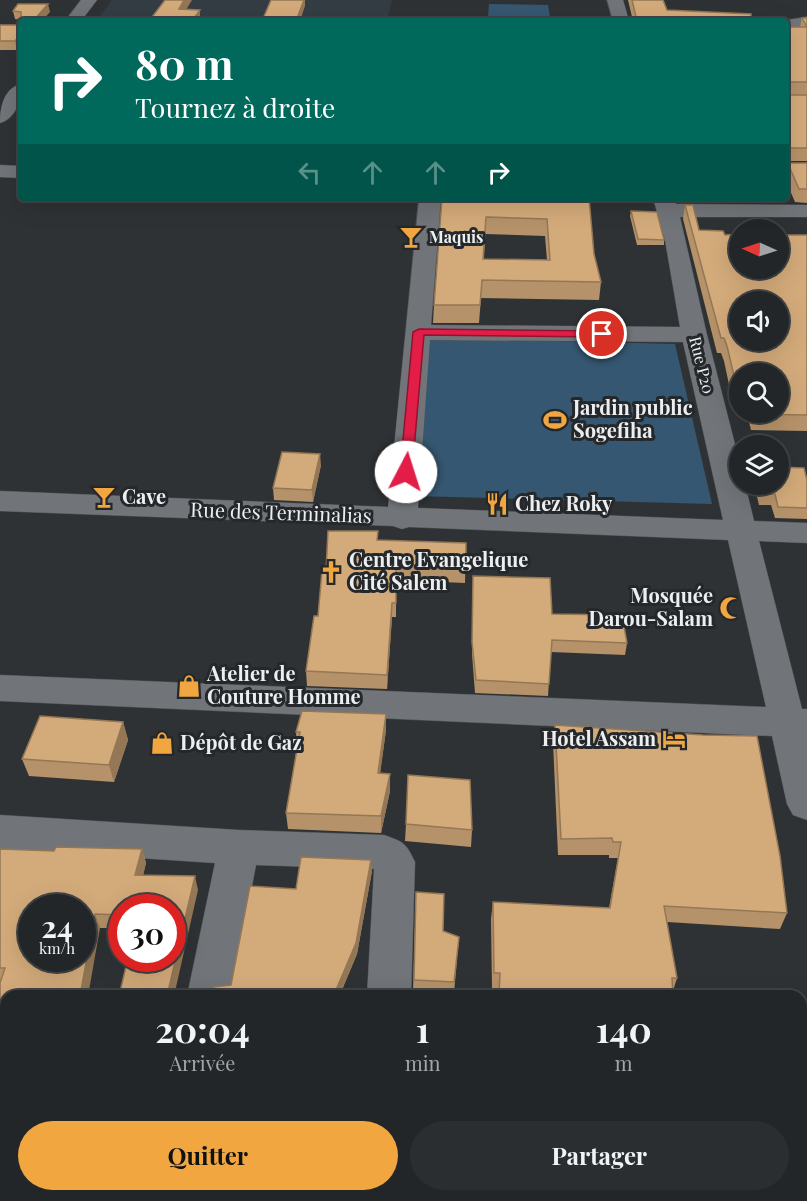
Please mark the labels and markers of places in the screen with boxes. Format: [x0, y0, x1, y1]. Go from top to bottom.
bar icon: Maquis [398, 224, 424, 250]
place label: Maquis [429, 226, 484, 247]
pin [576, 308, 627, 359]
place label: Jardin public Sogefiha [572, 393, 693, 443]
sports icon: Jardin public Sogefiha [542, 407, 568, 433]
place label: Cave [122, 482, 166, 509]
bar icon: Cave [91, 484, 117, 510]
place label: Chez Roky [515, 489, 613, 516]
restaurant icon: Chez Roky [484, 491, 510, 517]
place label: Centre Evangelique Cité Salem [349, 545, 528, 595]
church icon: Centre Evangelique Cité Salem [318, 559, 344, 585]
place label: Mosquée Darou-Salam [589, 581, 713, 631]
mosque icon: Mosquée Darou-Salam [718, 595, 744, 621]
place label: Atelier de Couture Homme [206, 659, 361, 709]
shop icon: Atelier de Couture Homme [176, 673, 202, 699]
place label: Hotel Assam [542, 724, 656, 751]
hotel icon: Hotel Assam [661, 726, 687, 752]
place label: Dépôt de Gaz [180, 728, 302, 755]
shop icon: Dépôt de Gaz [149, 730, 175, 756]

